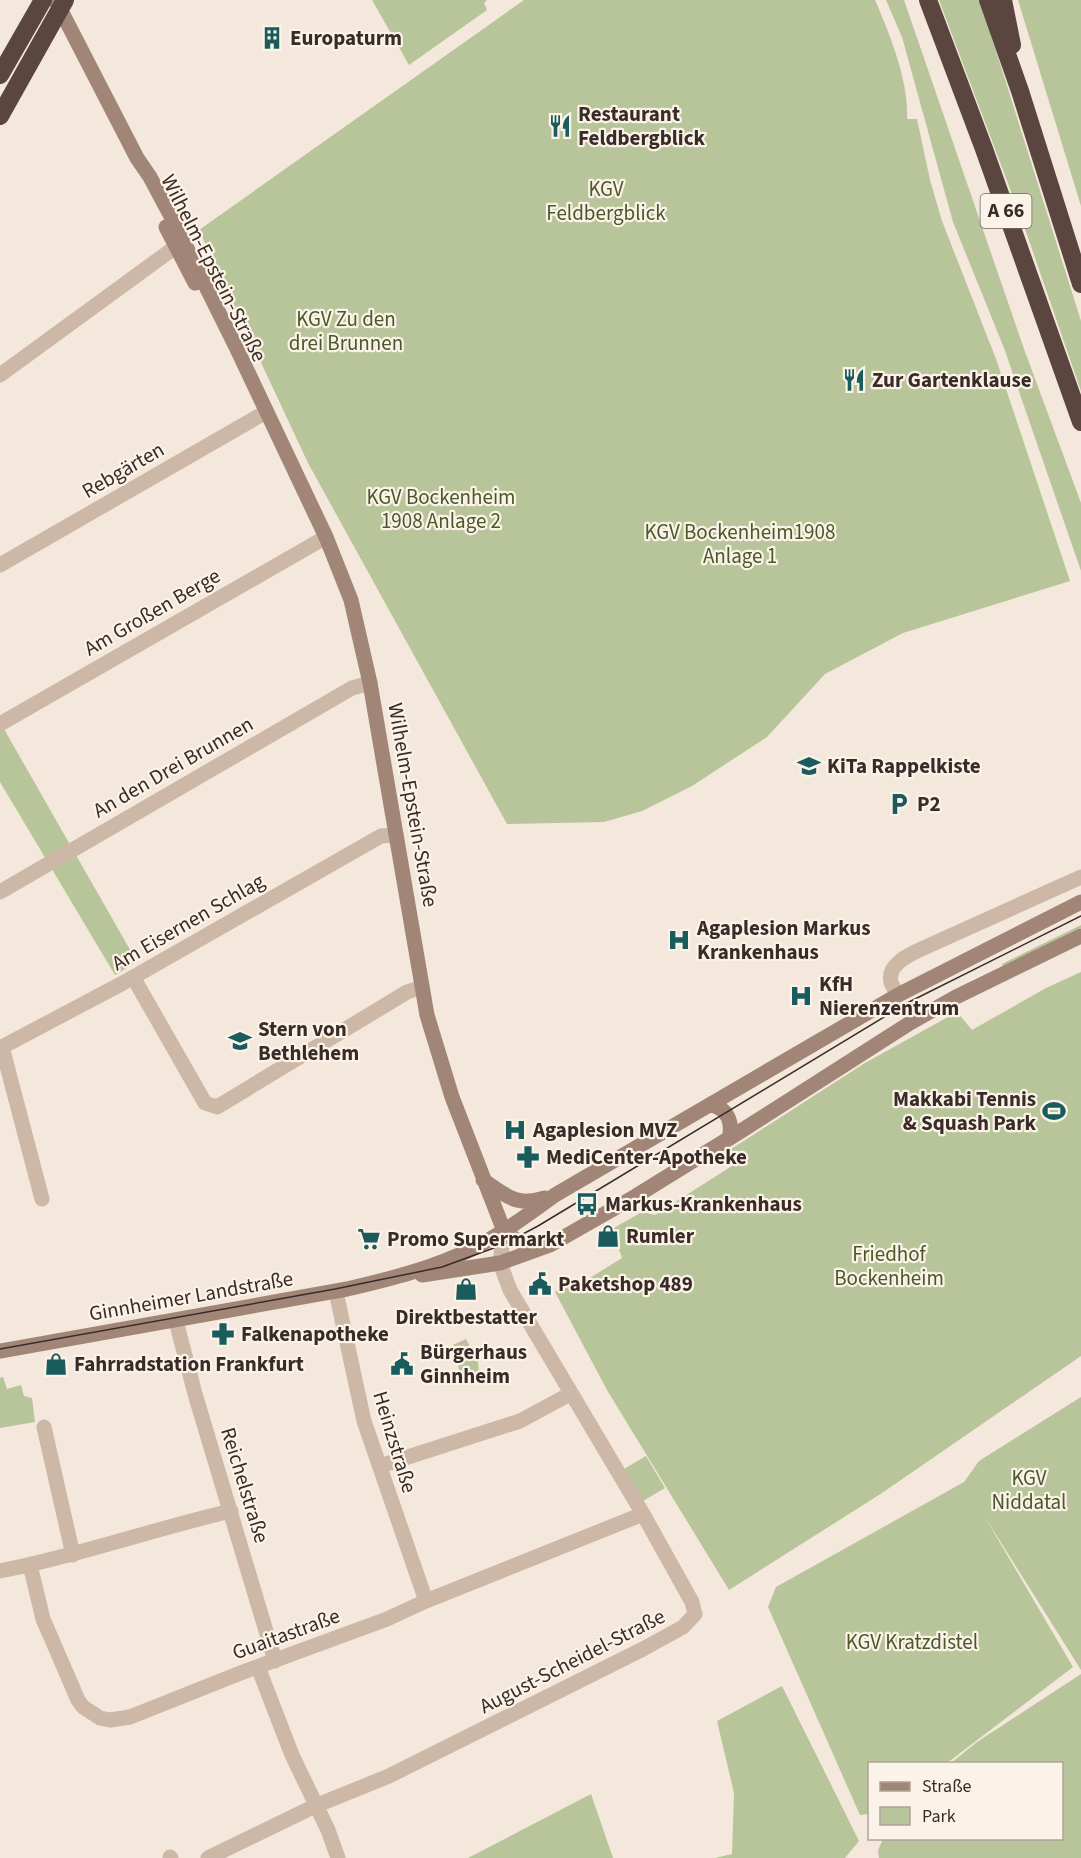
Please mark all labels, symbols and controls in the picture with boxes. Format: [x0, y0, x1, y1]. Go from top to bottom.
place label: Europaturm [290, 23, 402, 53]
building icon: Europaturm [259, 25, 285, 51]
place label: Restaurant Feldbergblick [578, 99, 705, 153]
restaurant icon: Restaurant Feldbergblick [547, 113, 573, 139]
street label: Wilhelm-Epstein-Straße [154, 169, 274, 367]
park label: KGV Feldbergblick [546, 174, 666, 228]
road number: A 66 [980, 194, 1032, 228]
park label: KGV Zu den drei Brunnen [289, 304, 403, 358]
place label: Zur Gartenklause [872, 365, 1032, 395]
restaurant icon: Zur Gartenklause [841, 367, 867, 393]
street label: Rebgärten [76, 434, 170, 506]
park label: KGV Bockenheim 1908 Anlage 2 [366, 482, 516, 536]
park label: KGV Bockenheim1908 Anlage 1 [645, 517, 835, 571]
street label: Am Großen Berge [78, 561, 226, 663]
street label: Wilhelm-Epstein-Straße [380, 700, 446, 910]
street label: An den Drei Brunnen [87, 709, 259, 825]
place label: KiTa Rappelkiste [827, 751, 981, 781]
school or university icon: KiTa Rappelkiste [796, 753, 822, 779]
place label: P2 [917, 789, 941, 819]
parking icon: P2 [886, 791, 912, 817]
street label: Am Eisernen Schlag [106, 866, 270, 978]
place label: Agaplesion Markus Krankenhaus [696, 913, 871, 967]
hospital icon: Agaplesion Markus Krankenhaus [666, 927, 692, 953]
place label: KfH Nierenzentrum [819, 969, 959, 1023]
hospital icon: KfH Nierenzentrum [788, 983, 814, 1009]
place label: Stern von Bethlehem [258, 1014, 359, 1068]
school or university icon: Stern von Bethlehem [227, 1028, 253, 1054]
place label: Makkabi Tennis & Squash Park [893, 1084, 1036, 1138]
sports icon: Makkabi Tennis & Squash Park [1041, 1098, 1067, 1124]
place label: Agaplesion MVZ [532, 1115, 677, 1145]
hospital icon: Agaplesion MVZ [502, 1117, 528, 1143]
place label: MediCenter-Apotheke [546, 1142, 747, 1172]
pharmacy icon: MediCenter-Apotheke [515, 1144, 541, 1170]
place label: Markus-Krankenhaus [605, 1189, 802, 1219]
bus stop icon: Markus-Krankenhaus [574, 1191, 600, 1217]
place label: Rumler [626, 1221, 695, 1251]
shop icon: Rumler [595, 1223, 621, 1249]
place label: Promo Supermarkt [387, 1224, 564, 1254]
supermarket icon: Promo Supermarkt [356, 1226, 382, 1252]
park label: Friedhof Bockenheim [834, 1239, 944, 1293]
street label: Ginnheimer Landstraße [87, 1263, 295, 1329]
place label: Paketshop 489 [558, 1269, 693, 1299]
public building icon: Paketshop 489 [527, 1271, 553, 1297]
shop icon: Direktbestatter [453, 1276, 479, 1302]
place label: Direktbestatter [395, 1302, 537, 1332]
place label: Falkenapotheke [241, 1319, 389, 1349]
pharmacy icon: Falkenapotheke [210, 1321, 236, 1347]
place label: Bürgerhaus Ginnheim [420, 1337, 527, 1391]
place label: Fahrradstation Frankfurt [74, 1349, 304, 1379]
shop icon: Fahrradstation Frankfurt [43, 1351, 69, 1377]
public building icon: Bürgerhaus Ginnheim [389, 1351, 415, 1377]
street label: Heinzstraße [365, 1387, 425, 1497]
street label: Reichelstraße [213, 1423, 277, 1547]
park label: KGV Niddatal [992, 1463, 1066, 1517]
street label: Guaitastraße [228, 1601, 344, 1667]
street label: August-Scheidel-Straße [474, 1601, 670, 1721]
park label: KGV Kratzdistel [846, 1627, 978, 1657]
legend [868, 1762, 1063, 1840]
text: Straße [922, 1774, 972, 1799]
text: Park [922, 1804, 956, 1829]

